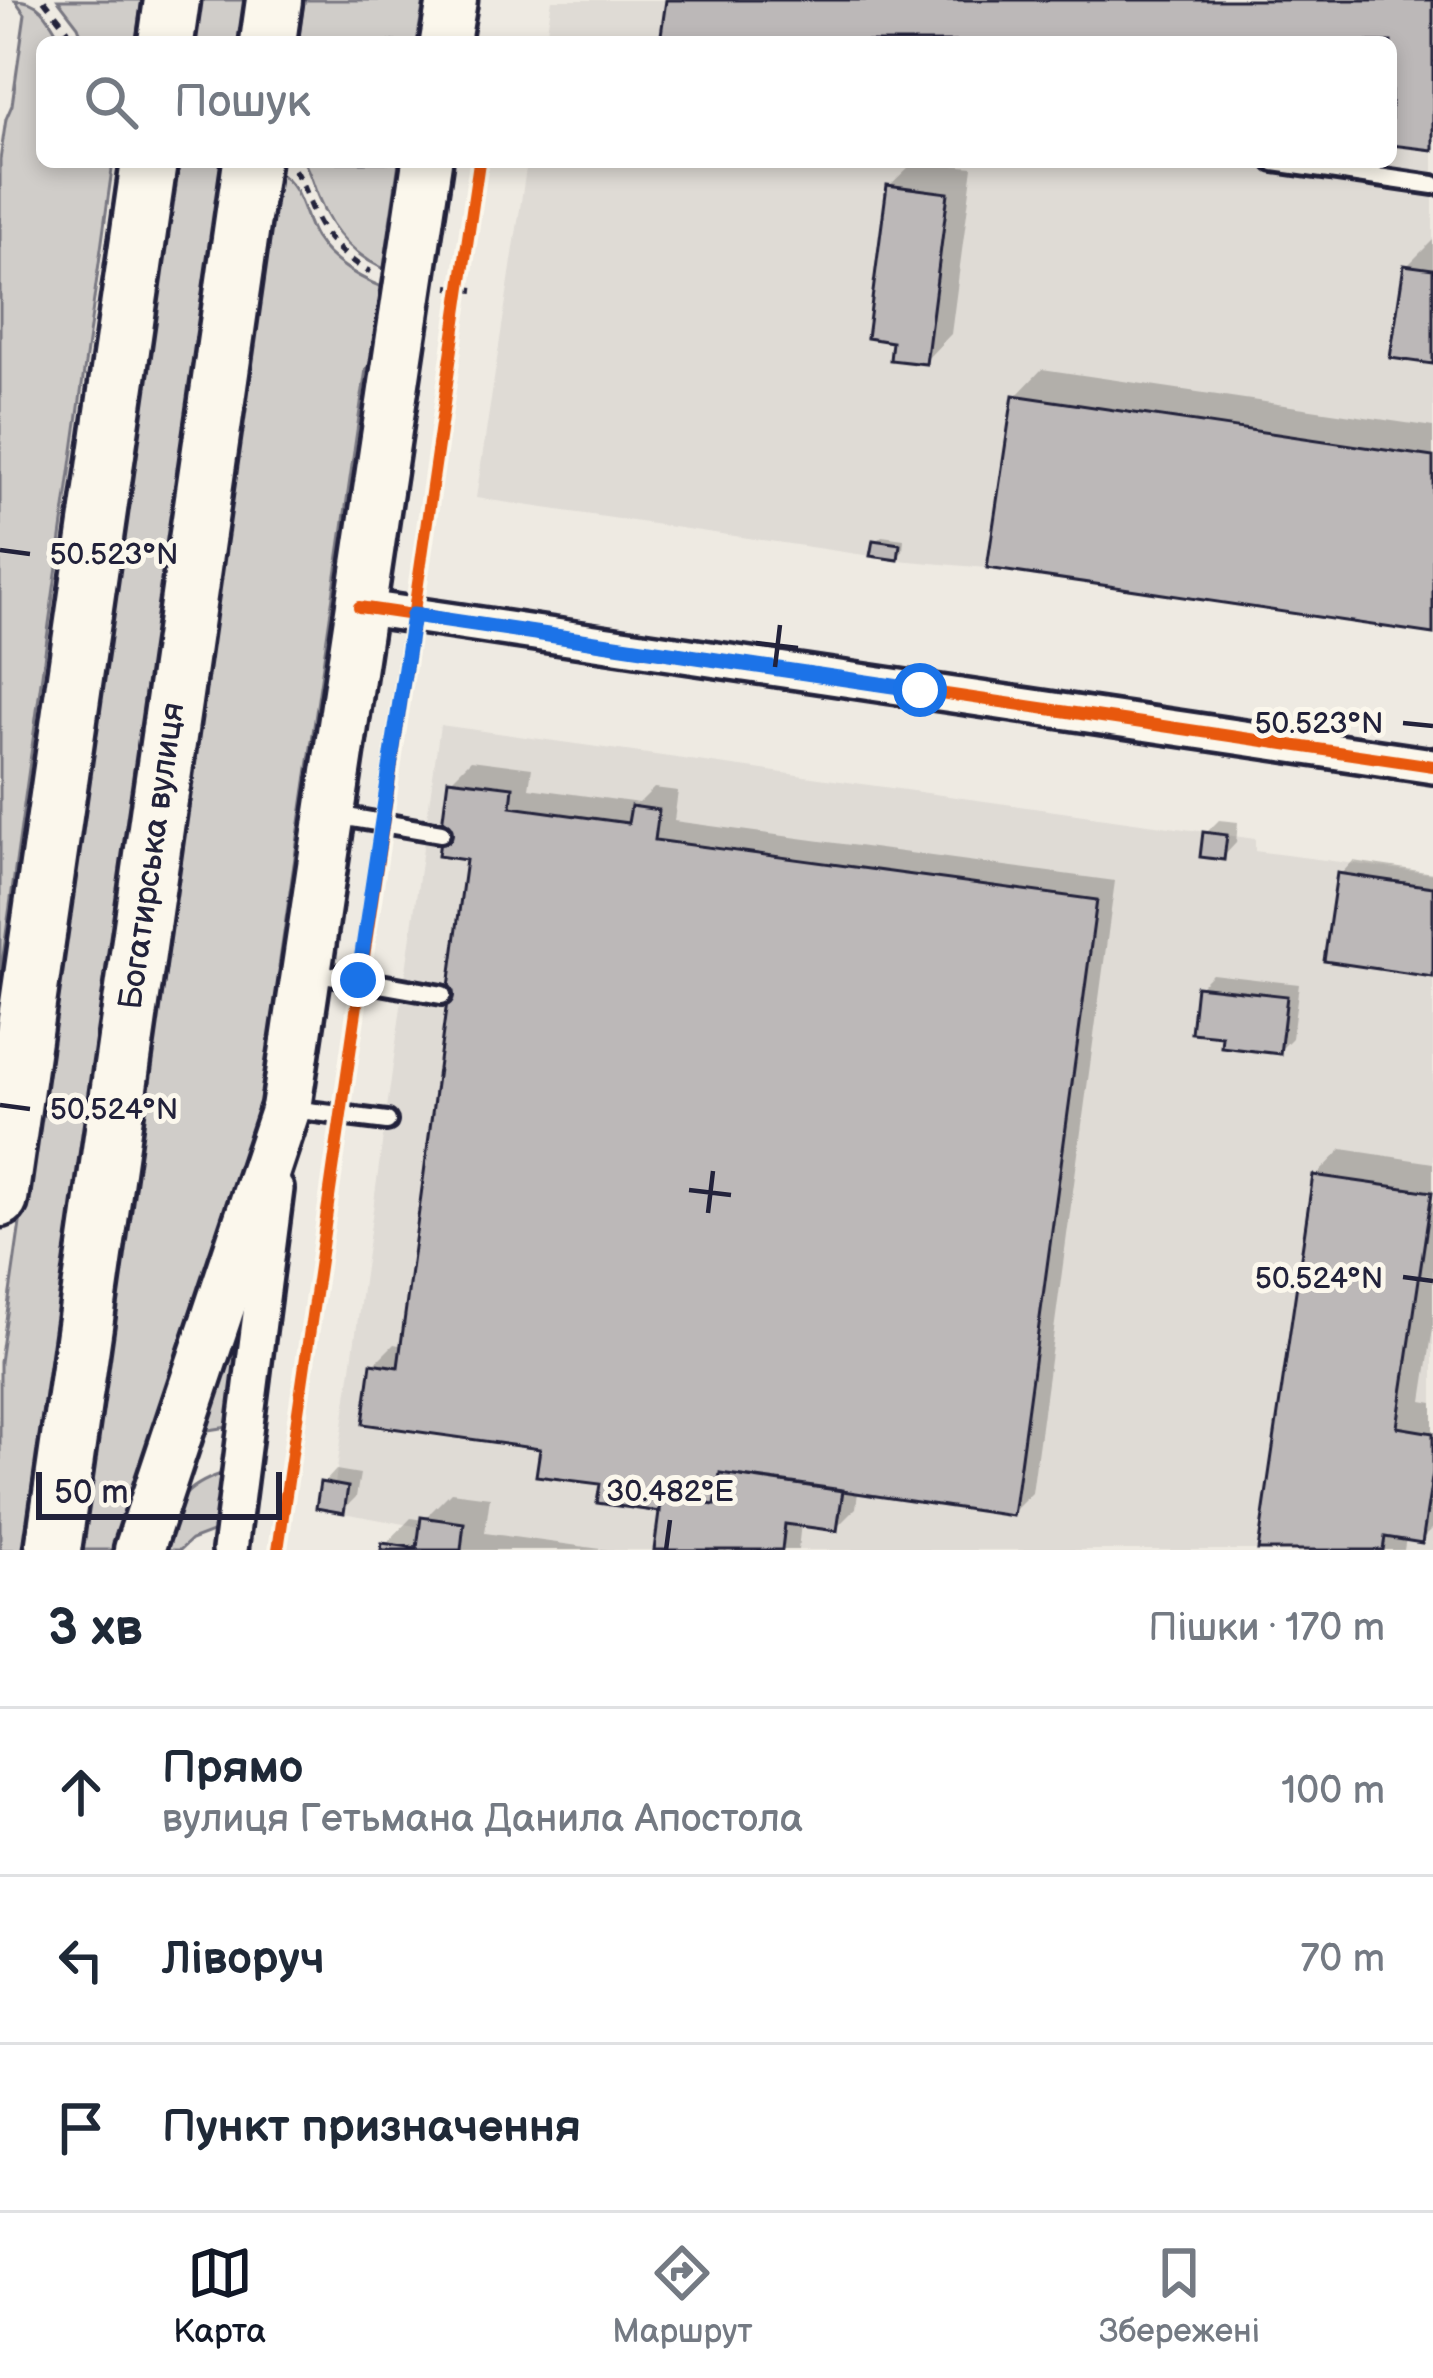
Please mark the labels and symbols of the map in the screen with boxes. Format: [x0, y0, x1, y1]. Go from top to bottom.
text: 50.523°N [49, 537, 179, 573]
route start [893, 663, 947, 717]
street label: Богатирська вулиця [111, 700, 193, 1012]
text: 50.523°N [1254, 706, 1384, 742]
route end [331, 953, 385, 1007]
text: 50.524°N [50, 1092, 178, 1128]
text: 50.524°N [1255, 1261, 1383, 1297]
scale bar [36, 1466, 282, 1519]
text: 30.482°E [606, 1474, 734, 1510]

